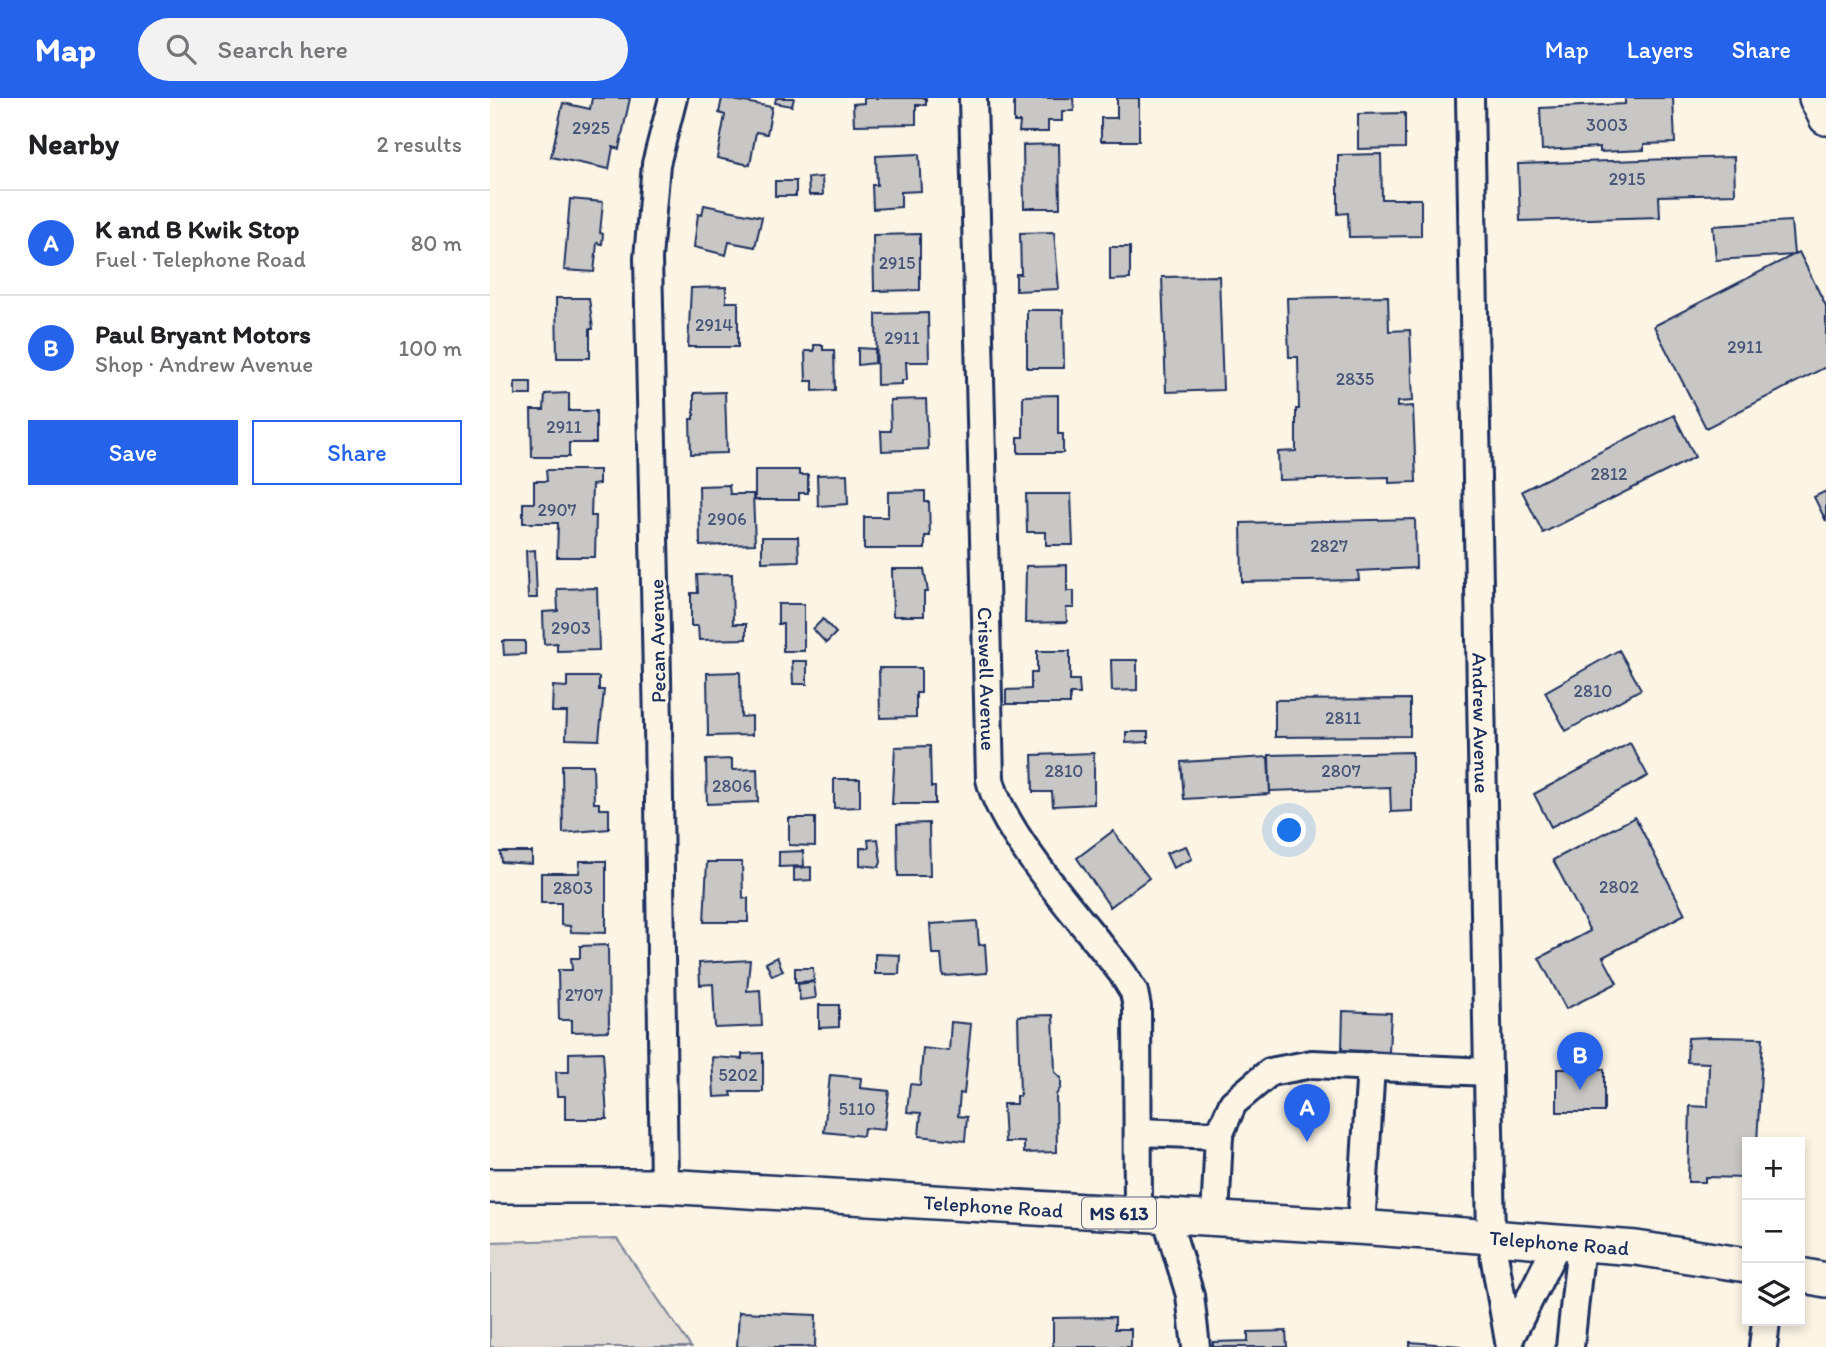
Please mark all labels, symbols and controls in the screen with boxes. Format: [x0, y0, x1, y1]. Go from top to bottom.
search box [138, 18, 628, 81]
text: Map [35, 30, 96, 69]
icon: search [162, 30, 200, 68]
text: Search here [218, 33, 348, 65]
text: Map [1545, 35, 1589, 64]
text: Layers [1627, 35, 1694, 64]
text: Share [1732, 35, 1791, 64]
house number: 3003 [1586, 114, 1628, 136]
house number: 2925 [572, 117, 610, 139]
text: Nearby [28, 125, 119, 162]
text: 2 results [376, 130, 462, 158]
house number: 2915 [1609, 168, 1645, 190]
text: K and B Kwik Stop [95, 213, 299, 245]
text: A [44, 229, 58, 257]
text: 80 m [411, 229, 462, 257]
text: Fuel · Telephone Road [95, 245, 306, 273]
house number: 2915 [879, 252, 915, 274]
house number: 2914 [695, 314, 733, 336]
text: Paul Bryant Motors [95, 318, 311, 350]
house number: 2911 [884, 327, 920, 349]
text: B [44, 334, 58, 362]
text: 100 m [398, 334, 462, 362]
house number: 2911 [1727, 336, 1763, 358]
text: Shop · Andrew Avenue [95, 350, 313, 378]
house number: 2835 [1336, 368, 1374, 390]
house number: 2911 [546, 416, 582, 438]
button: Save [28, 420, 238, 485]
button: Share [252, 420, 462, 485]
house number: 2812 [1590, 463, 1628, 485]
house number: 2907 [538, 499, 577, 521]
house number: 2906 [707, 508, 747, 530]
house number: 2827 [1310, 535, 1348, 557]
street label: Pecan Avenue [643, 579, 671, 703]
street label: Criswell Avenue [973, 606, 1002, 751]
house number: 2903 [551, 617, 591, 639]
street label: Andrew Avenue [1468, 652, 1495, 794]
house number: 2810 [1574, 680, 1612, 702]
house number: 2811 [1325, 707, 1361, 729]
house number: 2810 [1045, 760, 1083, 782]
house number: 2807 [1321, 760, 1361, 782]
house number: 2806 [712, 775, 752, 797]
your location [1272, 813, 1306, 847]
house number: 2802 [1599, 876, 1639, 898]
house number: 2803 [553, 877, 593, 899]
house number: 2707 [565, 984, 603, 1006]
pin: B [1557, 1032, 1603, 1090]
house number: 5202 [718, 1064, 758, 1086]
pin: A [1284, 1084, 1330, 1142]
house number: 5110 [838, 1098, 876, 1120]
map controls [1742, 1137, 1805, 1326]
button: + [1742, 1137, 1805, 1200]
street label: Telephone Road [923, 1189, 1064, 1222]
road number: MS 613 [1082, 1198, 1156, 1228]
button: − [1742, 1200, 1805, 1263]
street label: Telephone Road [1488, 1224, 1630, 1260]
button: layers [1742, 1263, 1805, 1326]

